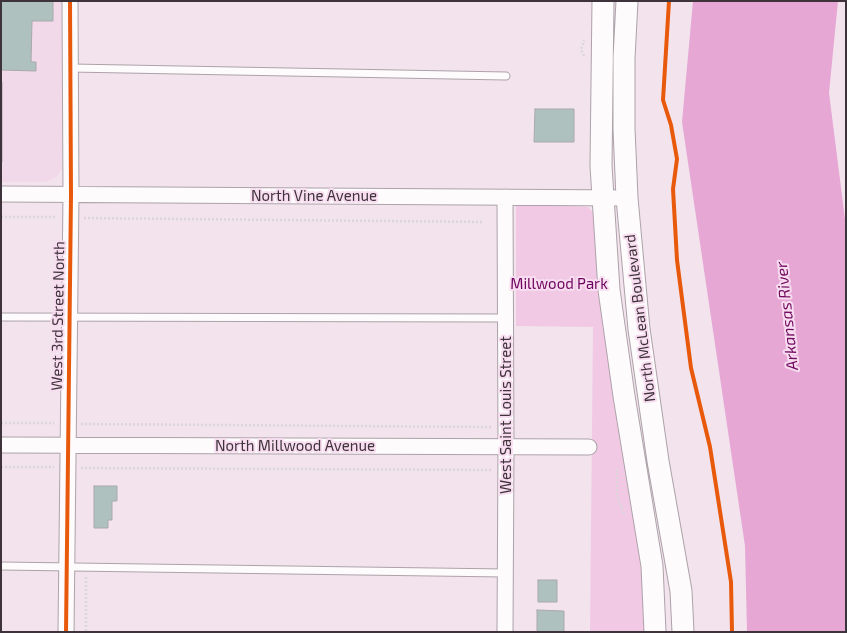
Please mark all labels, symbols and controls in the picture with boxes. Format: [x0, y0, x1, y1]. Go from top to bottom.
street label: North Vine Avenue [251, 187, 377, 205]
street label: North McLean Boulevard [621, 233, 659, 403]
street label: West 3rd Street North [48, 241, 68, 391]
water label: Arkansas River [772, 261, 802, 371]
park label: Millwood Park [510, 275, 608, 293]
street label: West Saint Louis Street [497, 336, 515, 494]
street label: North Millwood Avenue [215, 437, 375, 455]

